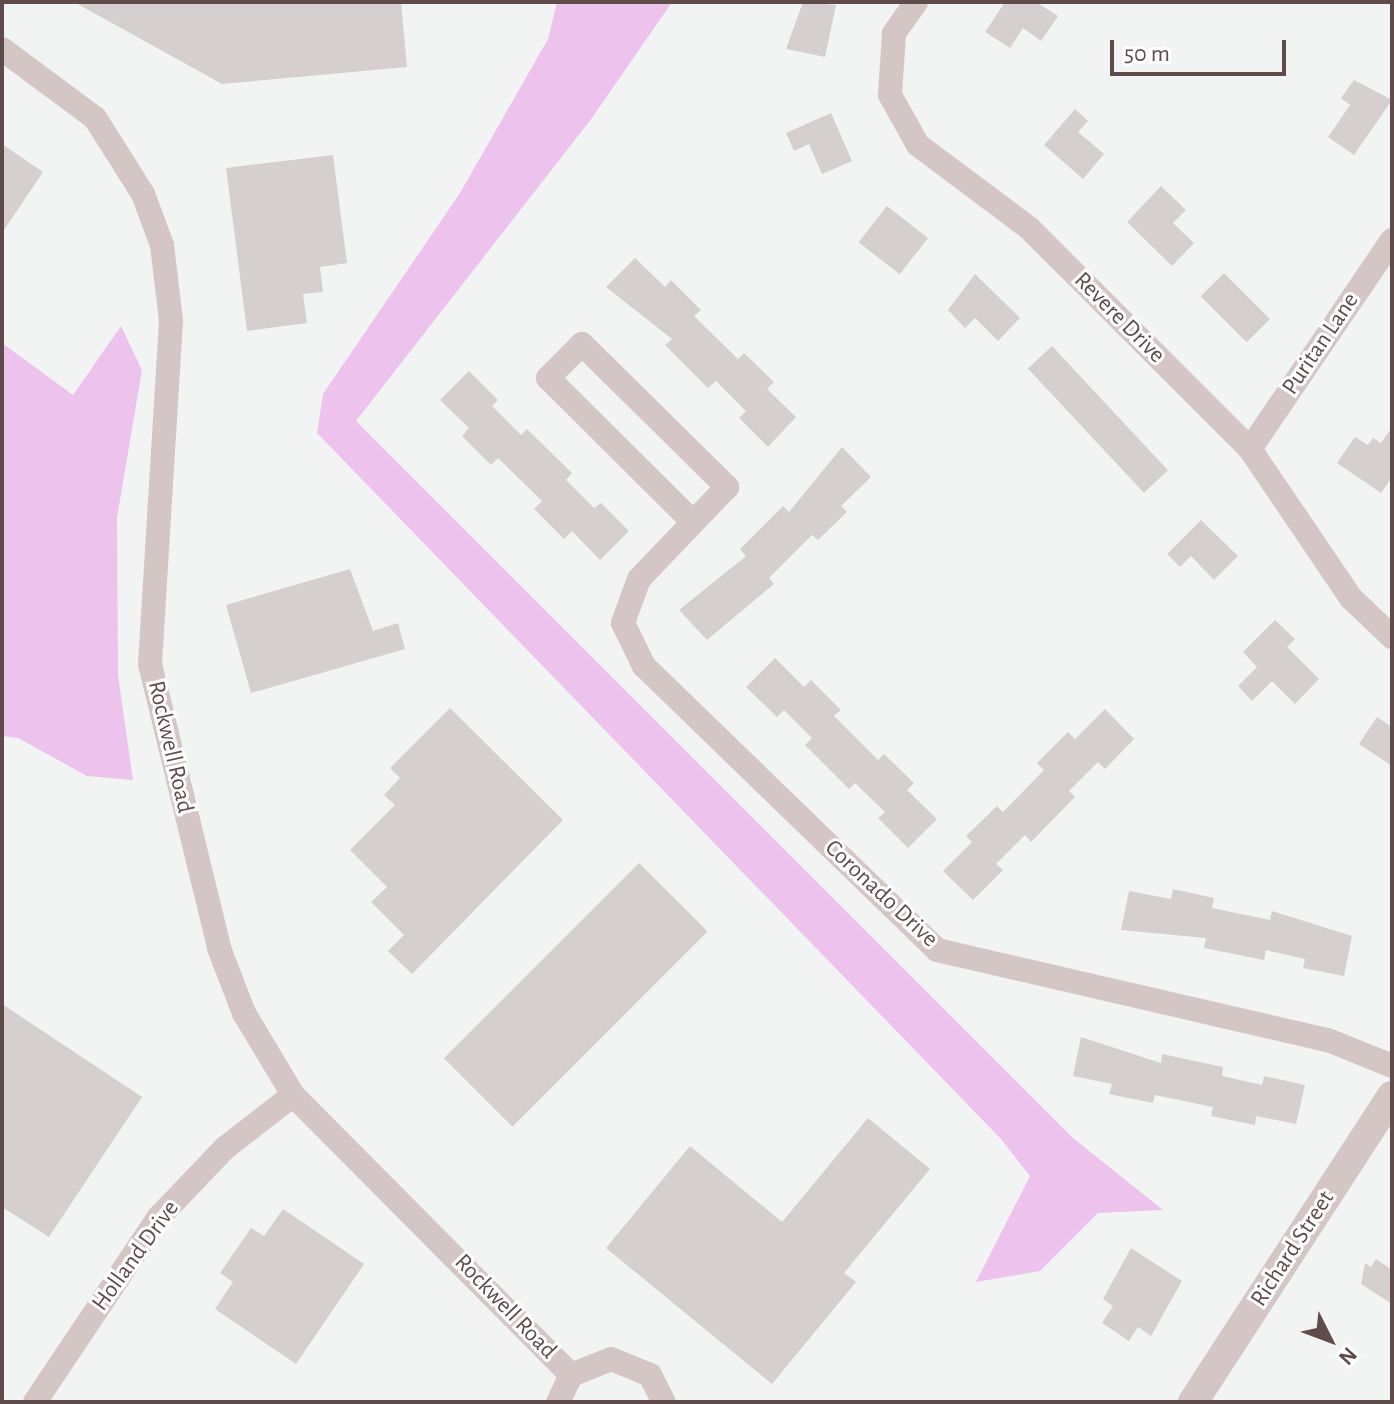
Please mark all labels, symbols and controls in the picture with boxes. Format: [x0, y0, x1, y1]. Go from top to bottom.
scale bar [1114, 24, 1290, 74]
text: 50 m [1124, 42, 1170, 66]
street label: Revere Drive [1067, 266, 1171, 370]
street label: Puritan Lane [1276, 288, 1366, 400]
street label: Rockwell Road [141, 678, 199, 816]
street label: Coronado Drive [818, 834, 944, 954]
street label: Richard Street [1245, 1186, 1341, 1312]
street label: Holland Drive [86, 1195, 186, 1317]
street label: Rockwell Road [448, 1248, 562, 1366]
north arrow [1290, 1300, 1370, 1380]
text: N [1335, 1343, 1361, 1369]

